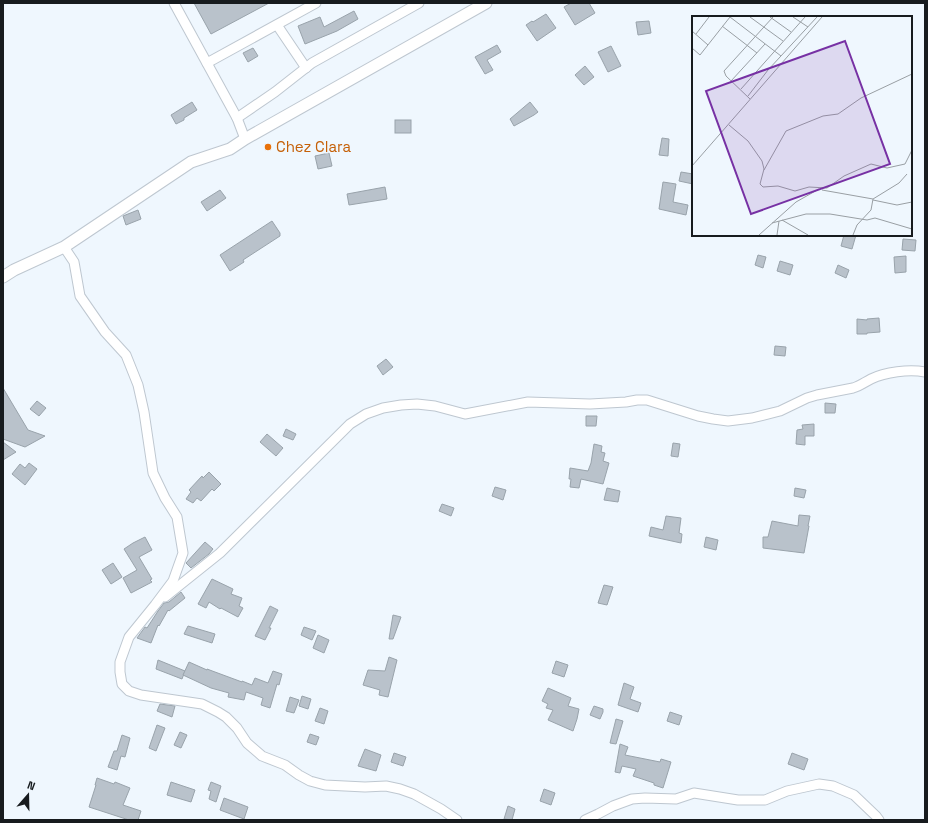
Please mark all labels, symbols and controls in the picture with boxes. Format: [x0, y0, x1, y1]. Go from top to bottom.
inset map [692, 16, 912, 236]
place label: Chez Clara [276, 137, 351, 156]
marker: Chez Clara [263, 142, 273, 152]
north arrow [8, 775, 48, 815]
text: N [26, 778, 37, 793]

